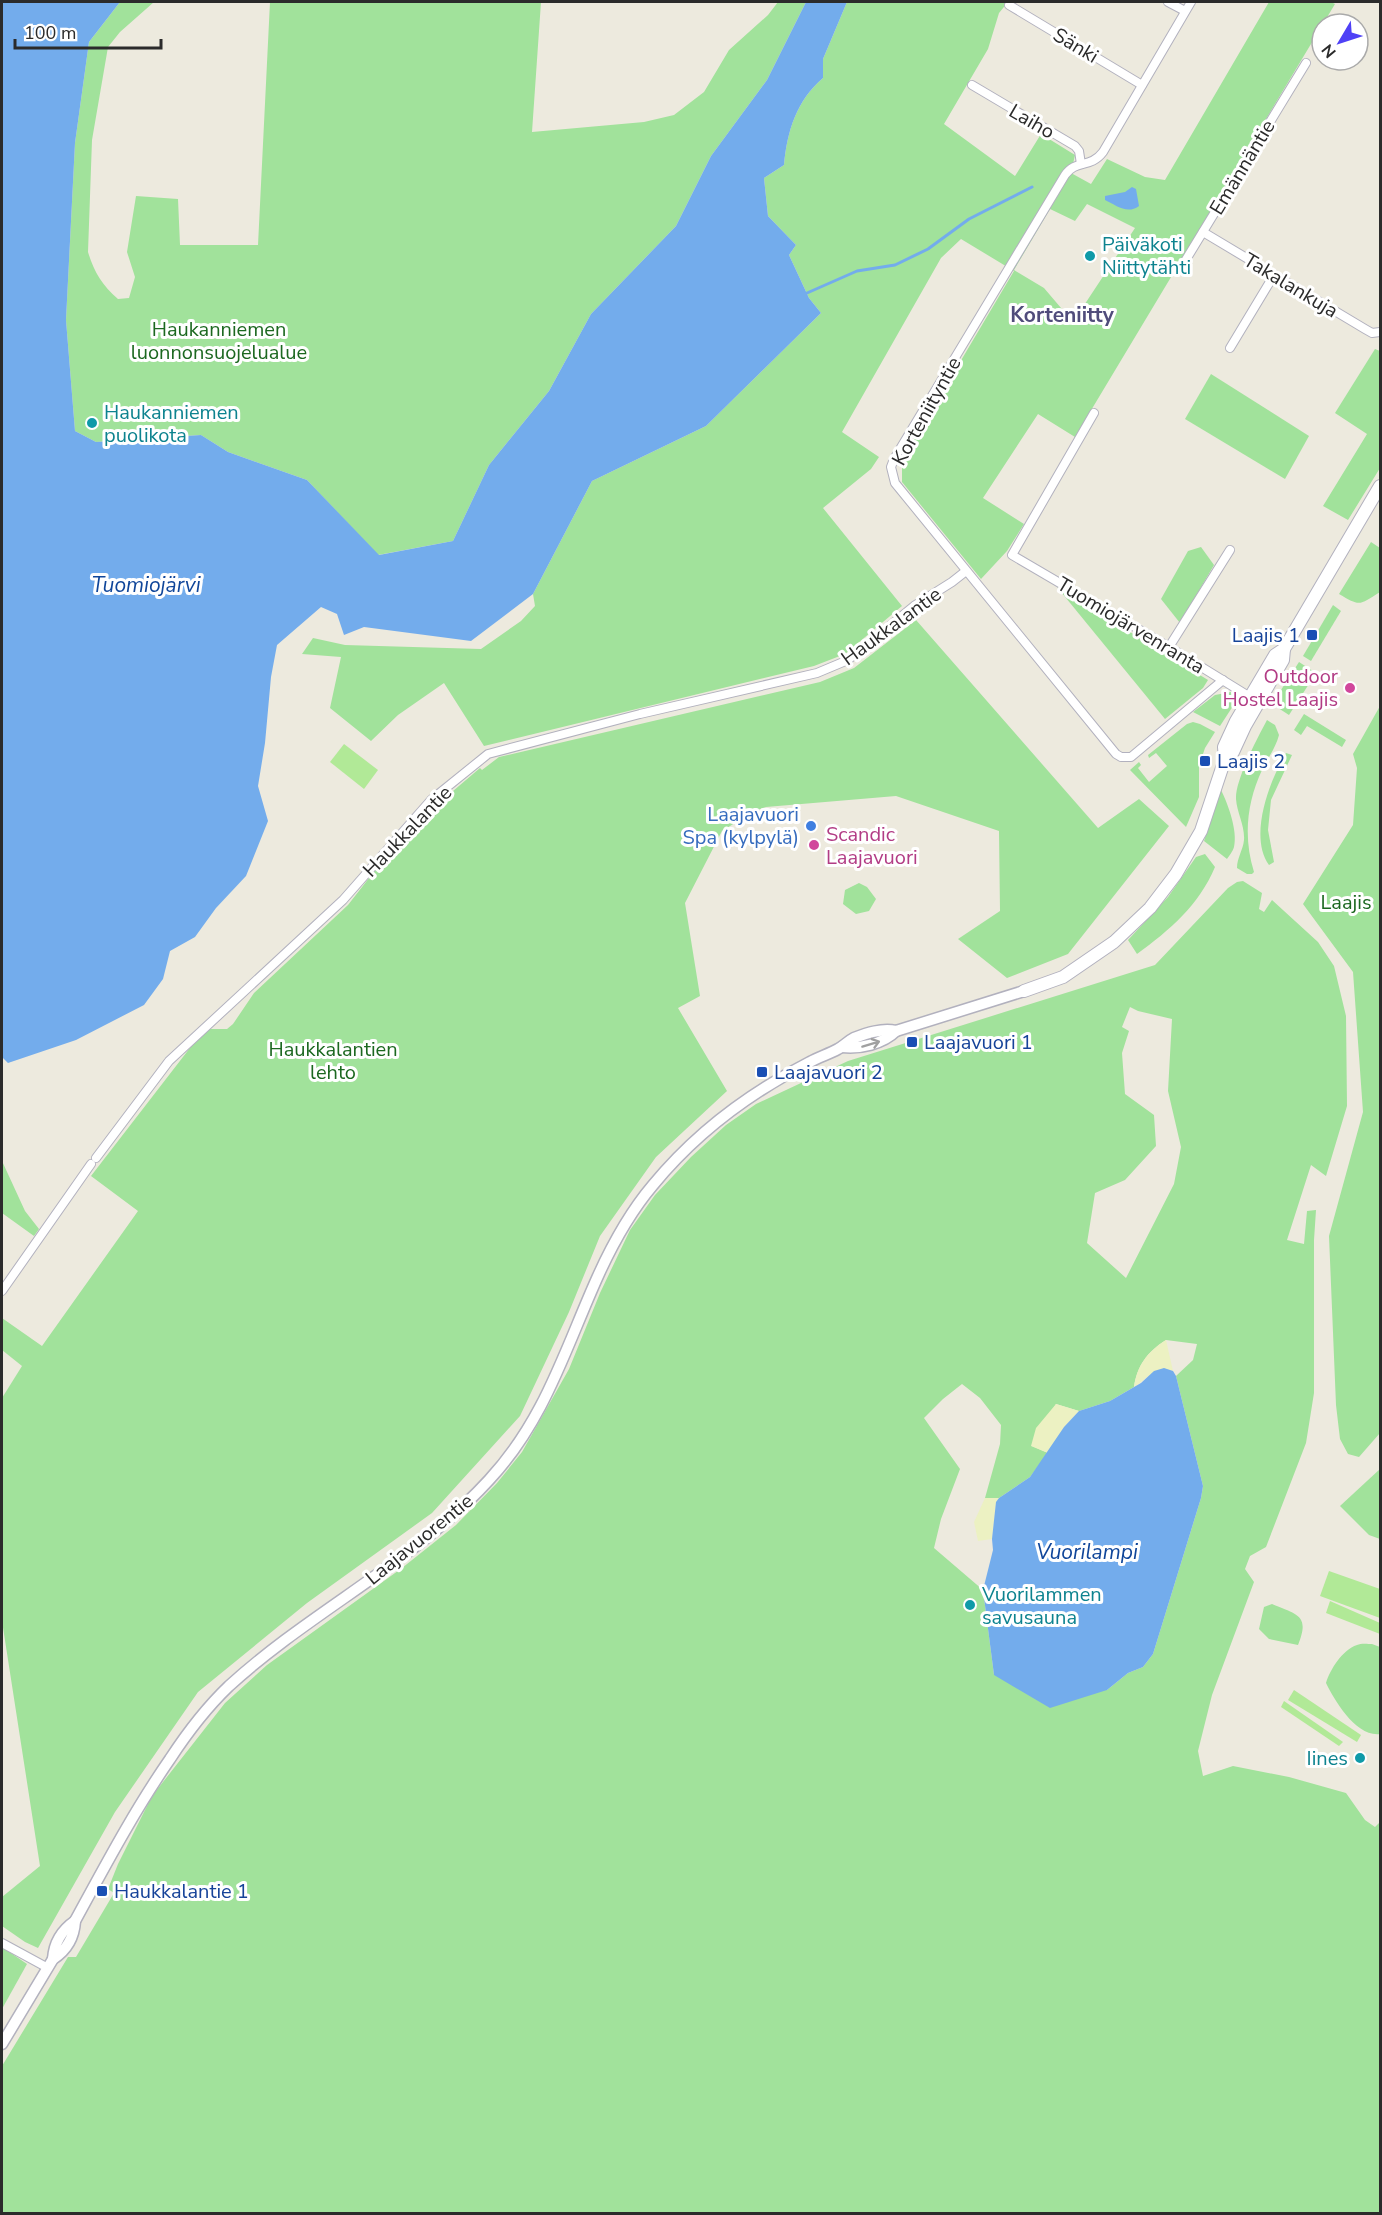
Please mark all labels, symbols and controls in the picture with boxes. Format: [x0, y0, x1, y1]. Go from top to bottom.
scale bar [15, 12, 160, 50]
north arrow [1310, 12, 1370, 72]
text: 100 m [24, 21, 76, 45]
street label: Sänki [1048, 21, 1104, 70]
text: N [1317, 39, 1341, 62]
street label: Laiho [1004, 98, 1060, 145]
street label: Emännäntie [1203, 115, 1281, 220]
place label: Päiväkoti Niittytähti [1102, 231, 1191, 281]
street label: Takalankuja [1238, 247, 1343, 324]
marker: Päiväkoti Niittytähti [1083, 249, 1097, 263]
district label: Korteniitty [1010, 301, 1115, 329]
park label: Haukanniemen luonnonsuojelualue [131, 316, 307, 366]
street label: Korteniityntie [885, 352, 967, 470]
place label: Haukanniemen puolikota [104, 399, 239, 449]
marker: Haukanniemen puolikota [85, 416, 99, 430]
water label: Tuomiojärvi [91, 571, 202, 599]
street label: Tuomiojärvenranta [1052, 571, 1210, 680]
street label: Haukkalantie [836, 581, 947, 672]
place label: Laajis 1 [1232, 622, 1300, 649]
marker: Laajis 1 [1305, 628, 1319, 642]
place label: Outdoor Hostel Laajis [1223, 663, 1338, 713]
marker: Outdoor Hostel Laajis [1343, 681, 1357, 695]
place label: Laajis 2 [1217, 748, 1285, 775]
marker: Laajis 2 [1198, 754, 1212, 768]
street label: Haukkalantie [357, 780, 458, 883]
place label: Laajavuori Spa (kylpylä) [682, 801, 799, 851]
marker: Laajavuori Spa (kylpylä) [804, 819, 818, 833]
place label: Scandic Laajavuori [826, 821, 918, 871]
marker: Scandic Laajavuori [807, 838, 821, 852]
park label: Laajis [1320, 889, 1372, 916]
place label: Laajavuori 1 [924, 1029, 1033, 1056]
marker: Laajavuori 1 [905, 1035, 919, 1049]
park label: Haukkalantien lehto [268, 1036, 398, 1086]
one-way arrow [861, 1038, 880, 1049]
place label: Laajavuori 2 [774, 1059, 883, 1086]
marker: Laajavuori 2 [755, 1065, 769, 1079]
street label: Laajavuorentie [360, 1488, 479, 1591]
water label: Vuorilampi [1036, 1538, 1139, 1566]
place label: Vuorilammen savusauna [981, 1581, 1102, 1631]
marker: Vuorilammen savusauna [963, 1598, 977, 1612]
place label: Iines [1307, 1745, 1348, 1772]
marker: Iines [1353, 1751, 1367, 1765]
place label: Haukkalantie 1 [114, 1878, 249, 1905]
marker: Haukkalantie 1 [95, 1884, 109, 1898]

